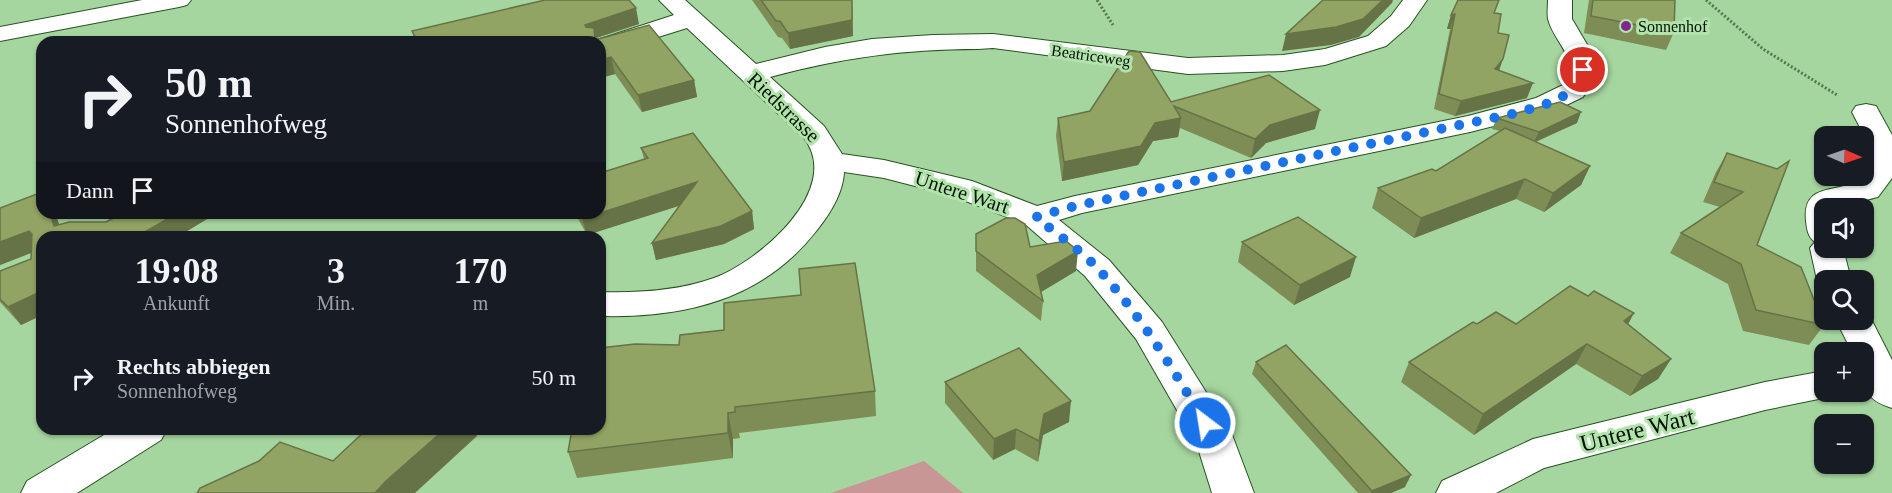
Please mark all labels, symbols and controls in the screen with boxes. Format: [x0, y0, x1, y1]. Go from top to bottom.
place label: Sonnenhof [1638, 18, 1708, 35]
marker: Sonnenhof [1619, 19, 1633, 33]
street label: Beatriceweg [1050, 42, 1132, 70]
pin [1557, 44, 1608, 95]
icon: arrive [1566, 53, 1599, 86]
icon: right [66, 60, 144, 138]
text: 50 m [165, 60, 253, 106]
street label: Riedstrasse [744, 67, 824, 147]
text: Sonnenhofweg [165, 109, 327, 139]
north arrow [1814, 126, 1874, 186]
map controls [1814, 126, 1874, 474]
street label: Untere Wart [912, 166, 1012, 218]
icon: arrive [126, 174, 159, 207]
text: Dann [66, 178, 114, 203]
button: sound [1814, 198, 1874, 258]
text: 19:08 [134, 251, 218, 291]
text: 3 [327, 251, 345, 291]
text: 170 [454, 251, 508, 291]
button: search [1814, 270, 1874, 330]
text: Ankunft [143, 292, 210, 314]
text: Min. [317, 292, 355, 314]
text: m [473, 292, 488, 314]
button: + [1814, 342, 1874, 402]
text: Rechts abbiegen [117, 354, 270, 379]
icon: right [66, 362, 99, 395]
text: 50 m [531, 365, 576, 390]
text: Sonnenhofweg [117, 380, 237, 402]
position arrow [1173, 391, 1237, 455]
street label: Untere Wart [1577, 403, 1697, 457]
button: − [1814, 414, 1874, 474]

